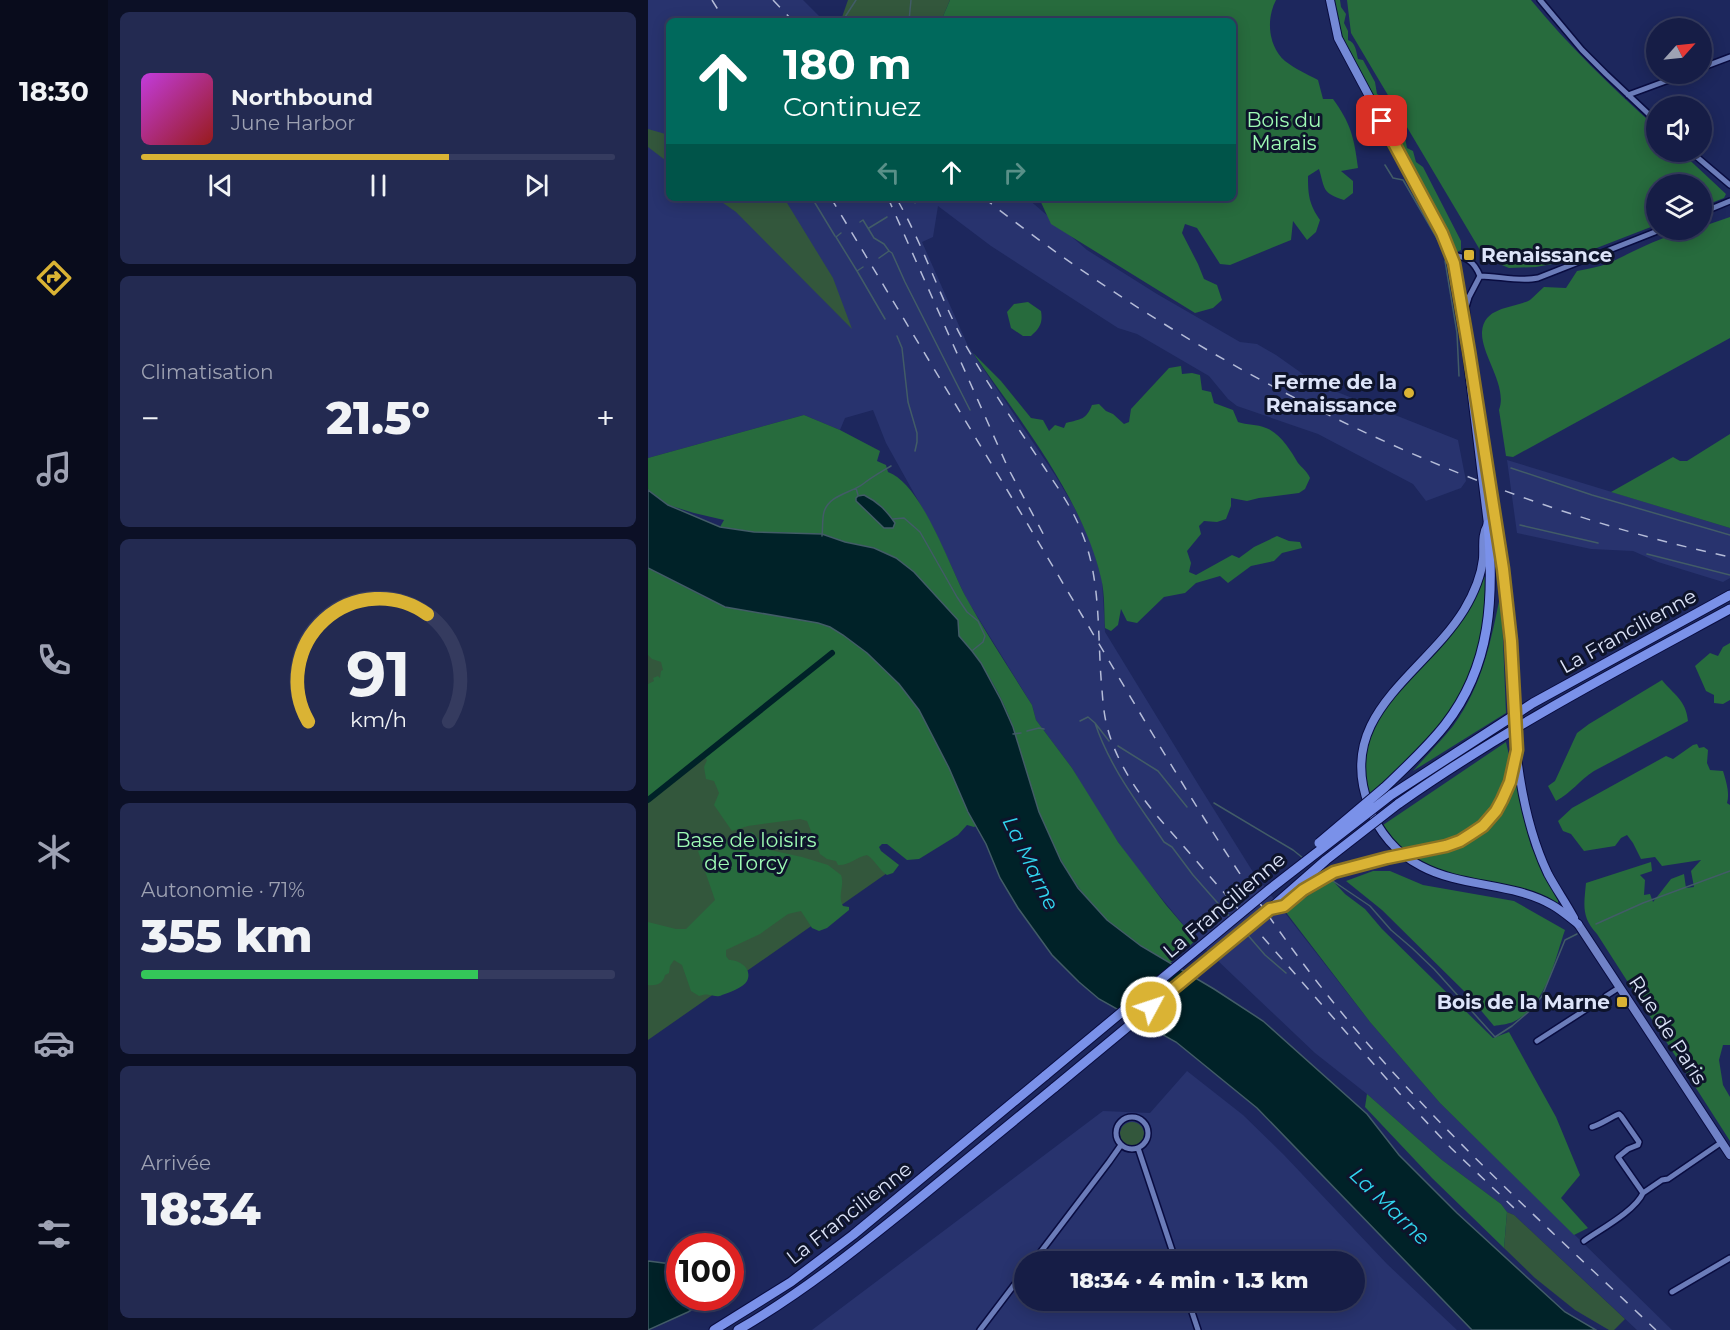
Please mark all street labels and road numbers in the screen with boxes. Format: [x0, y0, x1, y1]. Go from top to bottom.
street label: La Francilienne [1556, 584, 1700, 678]
street label: La Francilienne [1158, 847, 1290, 963]
street label: Rue de Paris [1624, 971, 1712, 1089]
street label: La Francilienne [782, 1157, 916, 1269]

